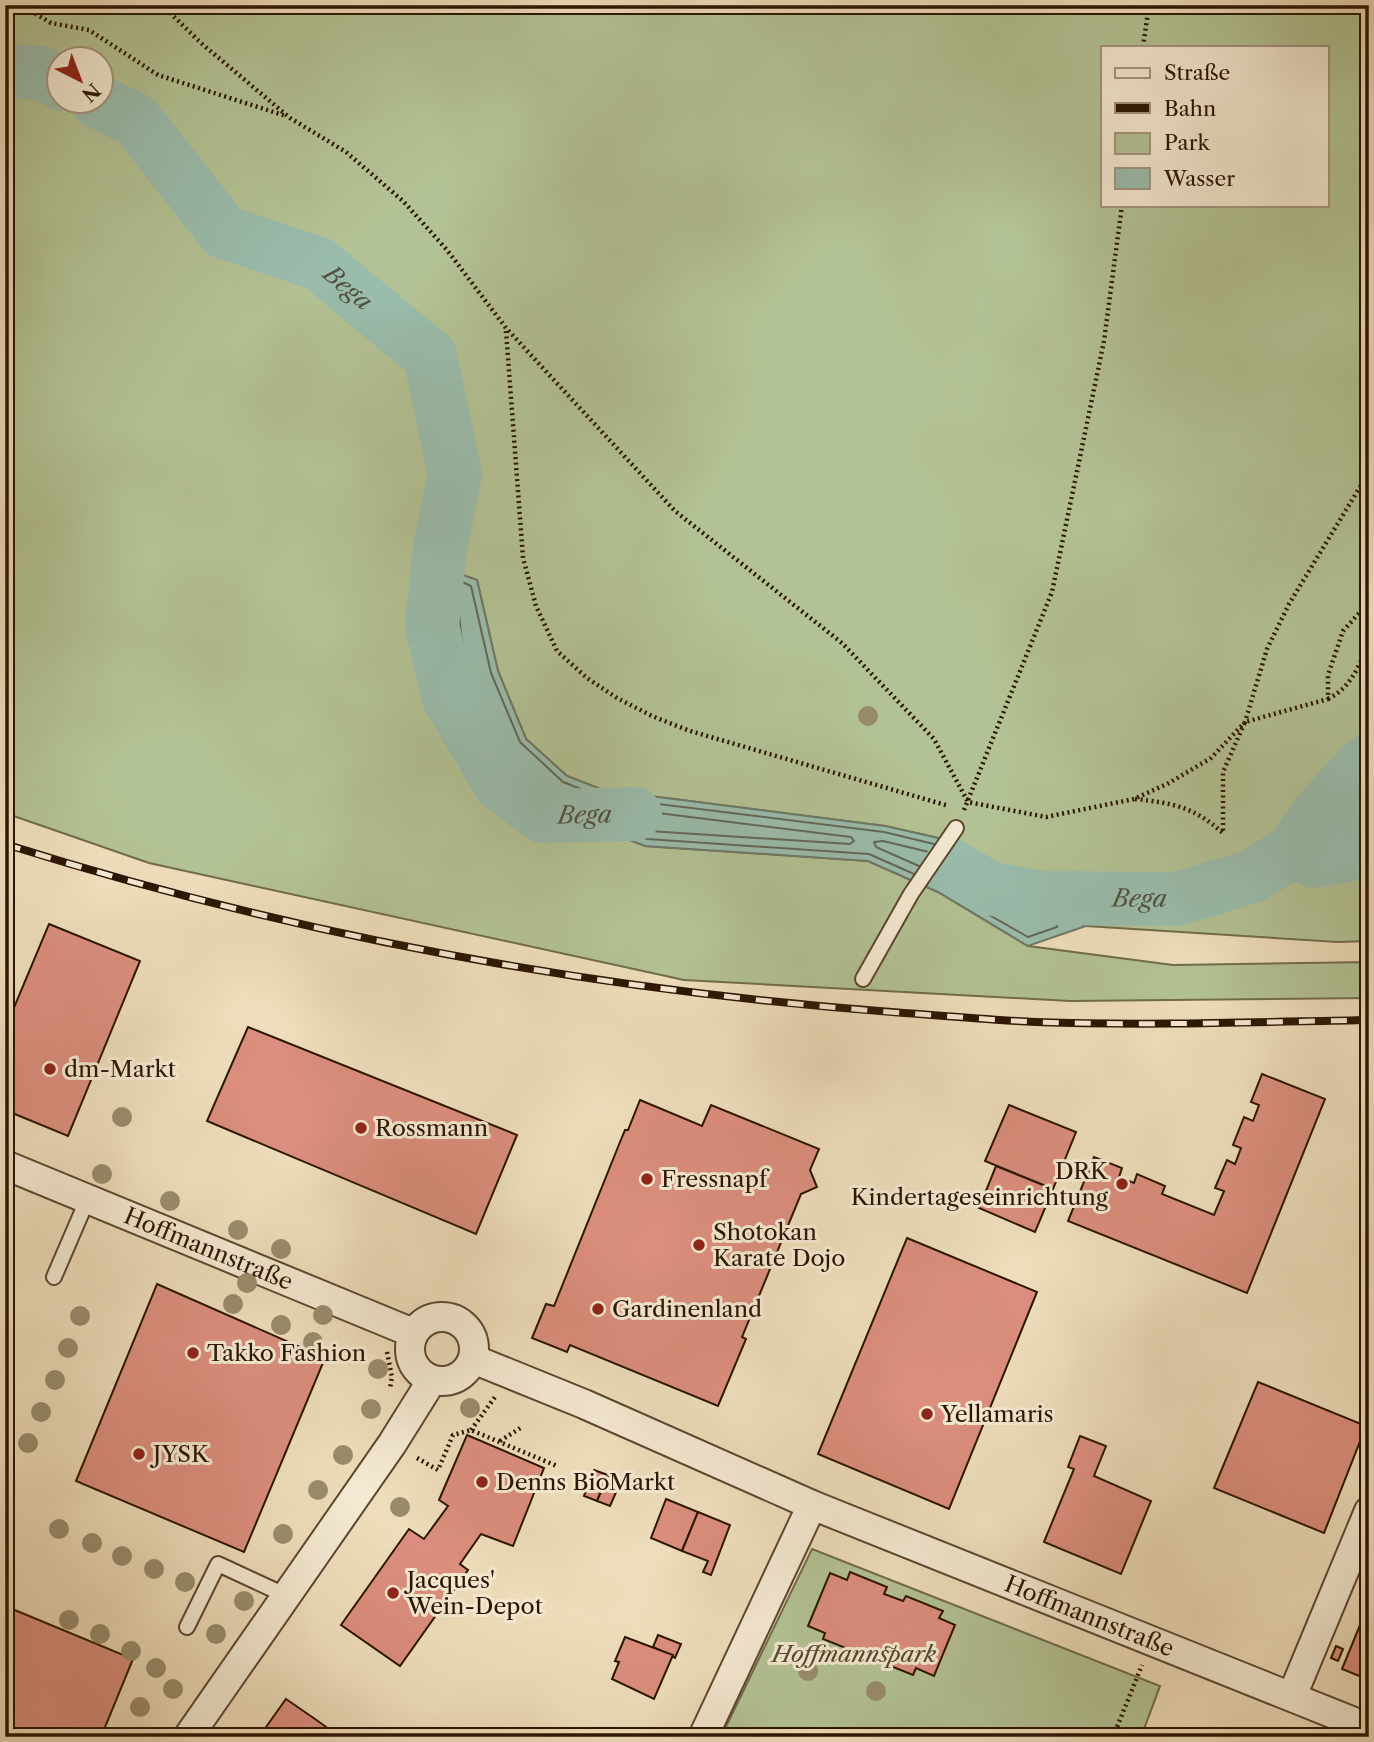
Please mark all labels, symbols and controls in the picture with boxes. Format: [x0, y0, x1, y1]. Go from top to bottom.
north arrow [46, 46, 116, 116]
legend [1101, 46, 1328, 206]
text: Straße [1164, 60, 1230, 85]
text: N [77, 78, 105, 106]
text: Bahn [1164, 96, 1216, 121]
text: Park [1164, 130, 1210, 155]
text: Wasser [1163, 166, 1235, 191]
water label: Bega [316, 258, 378, 316]
water label: Bega [555, 799, 612, 830]
water label: Bega [1110, 884, 1167, 913]
place label: dm-Markt [64, 1055, 176, 1083]
marker: dm-Markt [42, 1061, 58, 1077]
place label: Rossmann [375, 1114, 488, 1142]
marker: Rossmann [353, 1120, 369, 1136]
place label: DRK Kindertageseinrichtung [851, 1157, 1109, 1211]
place label: Fressnapf [661, 1165, 770, 1193]
marker: Fressnapf [639, 1171, 655, 1187]
marker: DRK Kindertageseinrichtung [1114, 1176, 1130, 1192]
street label: Hoffmannstraße [120, 1202, 297, 1296]
place label: Shotokan Karate Dojo [713, 1218, 845, 1272]
marker: Shotokan Karate Dojo [691, 1237, 707, 1253]
place label: Gardinenland [612, 1295, 762, 1323]
marker: Gardinenland [590, 1301, 606, 1317]
place label: Takko Fashion [207, 1339, 366, 1367]
marker: Takko Fashion [185, 1345, 201, 1361]
place label: Yellamaris [940, 1400, 1054, 1428]
marker: Yellamaris [919, 1406, 935, 1422]
place label: JYSK [150, 1440, 210, 1468]
marker: JYSK [131, 1446, 147, 1462]
place label: Denns BioMarkt [496, 1468, 675, 1496]
marker: Denns BioMarkt [474, 1474, 490, 1490]
place label: Jacques' Wein-Depot [404, 1566, 543, 1620]
street label: Hoffmannstraße [1001, 1570, 1178, 1663]
marker: Jacques' Wein-Depot [385, 1585, 401, 1601]
park label: Hoffmannspark [770, 1640, 936, 1668]

